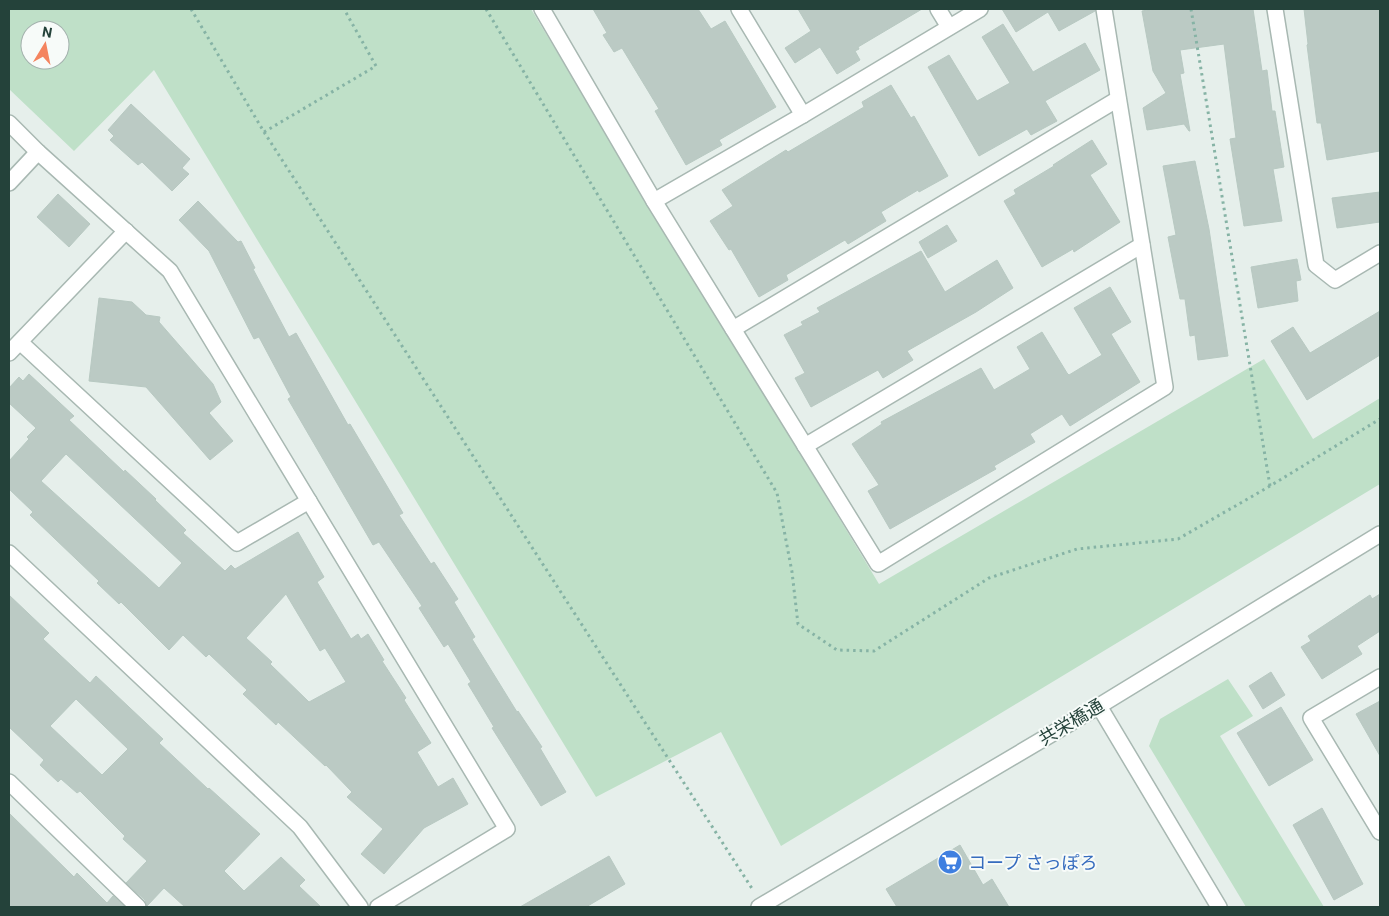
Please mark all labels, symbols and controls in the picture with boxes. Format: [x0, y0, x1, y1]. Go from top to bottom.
north arrow [20, 20, 70, 70]
text: N [41, 23, 54, 41]
street label: 共栄橋通 [1035, 694, 1107, 750]
supermarket icon: コープ さっぽろ [937, 849, 963, 875]
place label: コープ さっぽろ [968, 852, 1097, 873]

